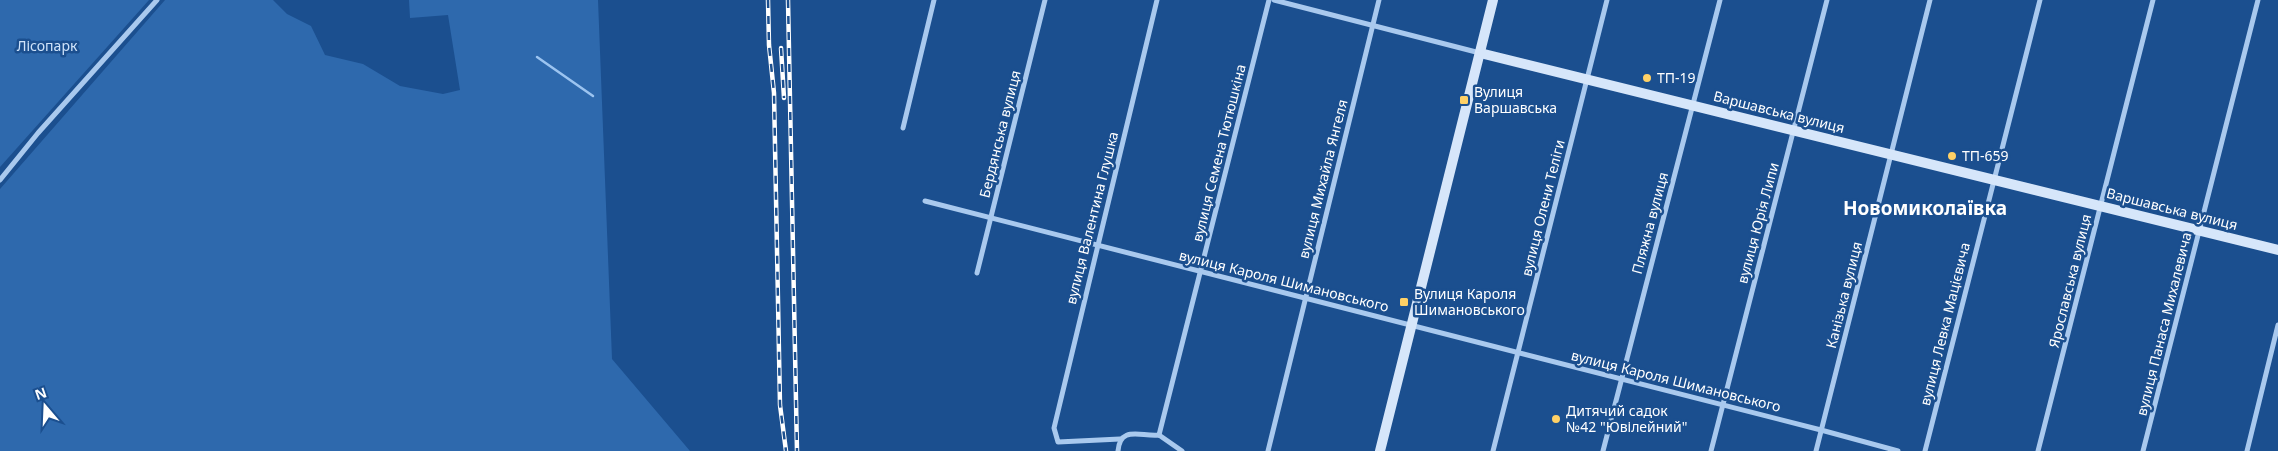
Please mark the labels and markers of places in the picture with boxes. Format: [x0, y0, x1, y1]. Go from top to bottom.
place label: ТП-19 [1657, 68, 1696, 87]
marker: ТП-19 [1641, 72, 1653, 84]
place label: Вулиця Варшавська [1474, 82, 1557, 117]
marker: Вулиця Варшавська [1458, 94, 1470, 106]
place label: ТП-659 [1962, 146, 2009, 165]
marker: ТП-659 [1946, 150, 1958, 162]
place label: Вулиця Кароля Шимановського [1414, 284, 1525, 319]
marker: Вулиця Кароля Шимановського [1398, 296, 1410, 308]
place label: Дитячий садок №42 "Ювілейний" [1566, 401, 1687, 436]
marker: Дитячий садок №42 "Ювілейний" [1550, 413, 1562, 425]

